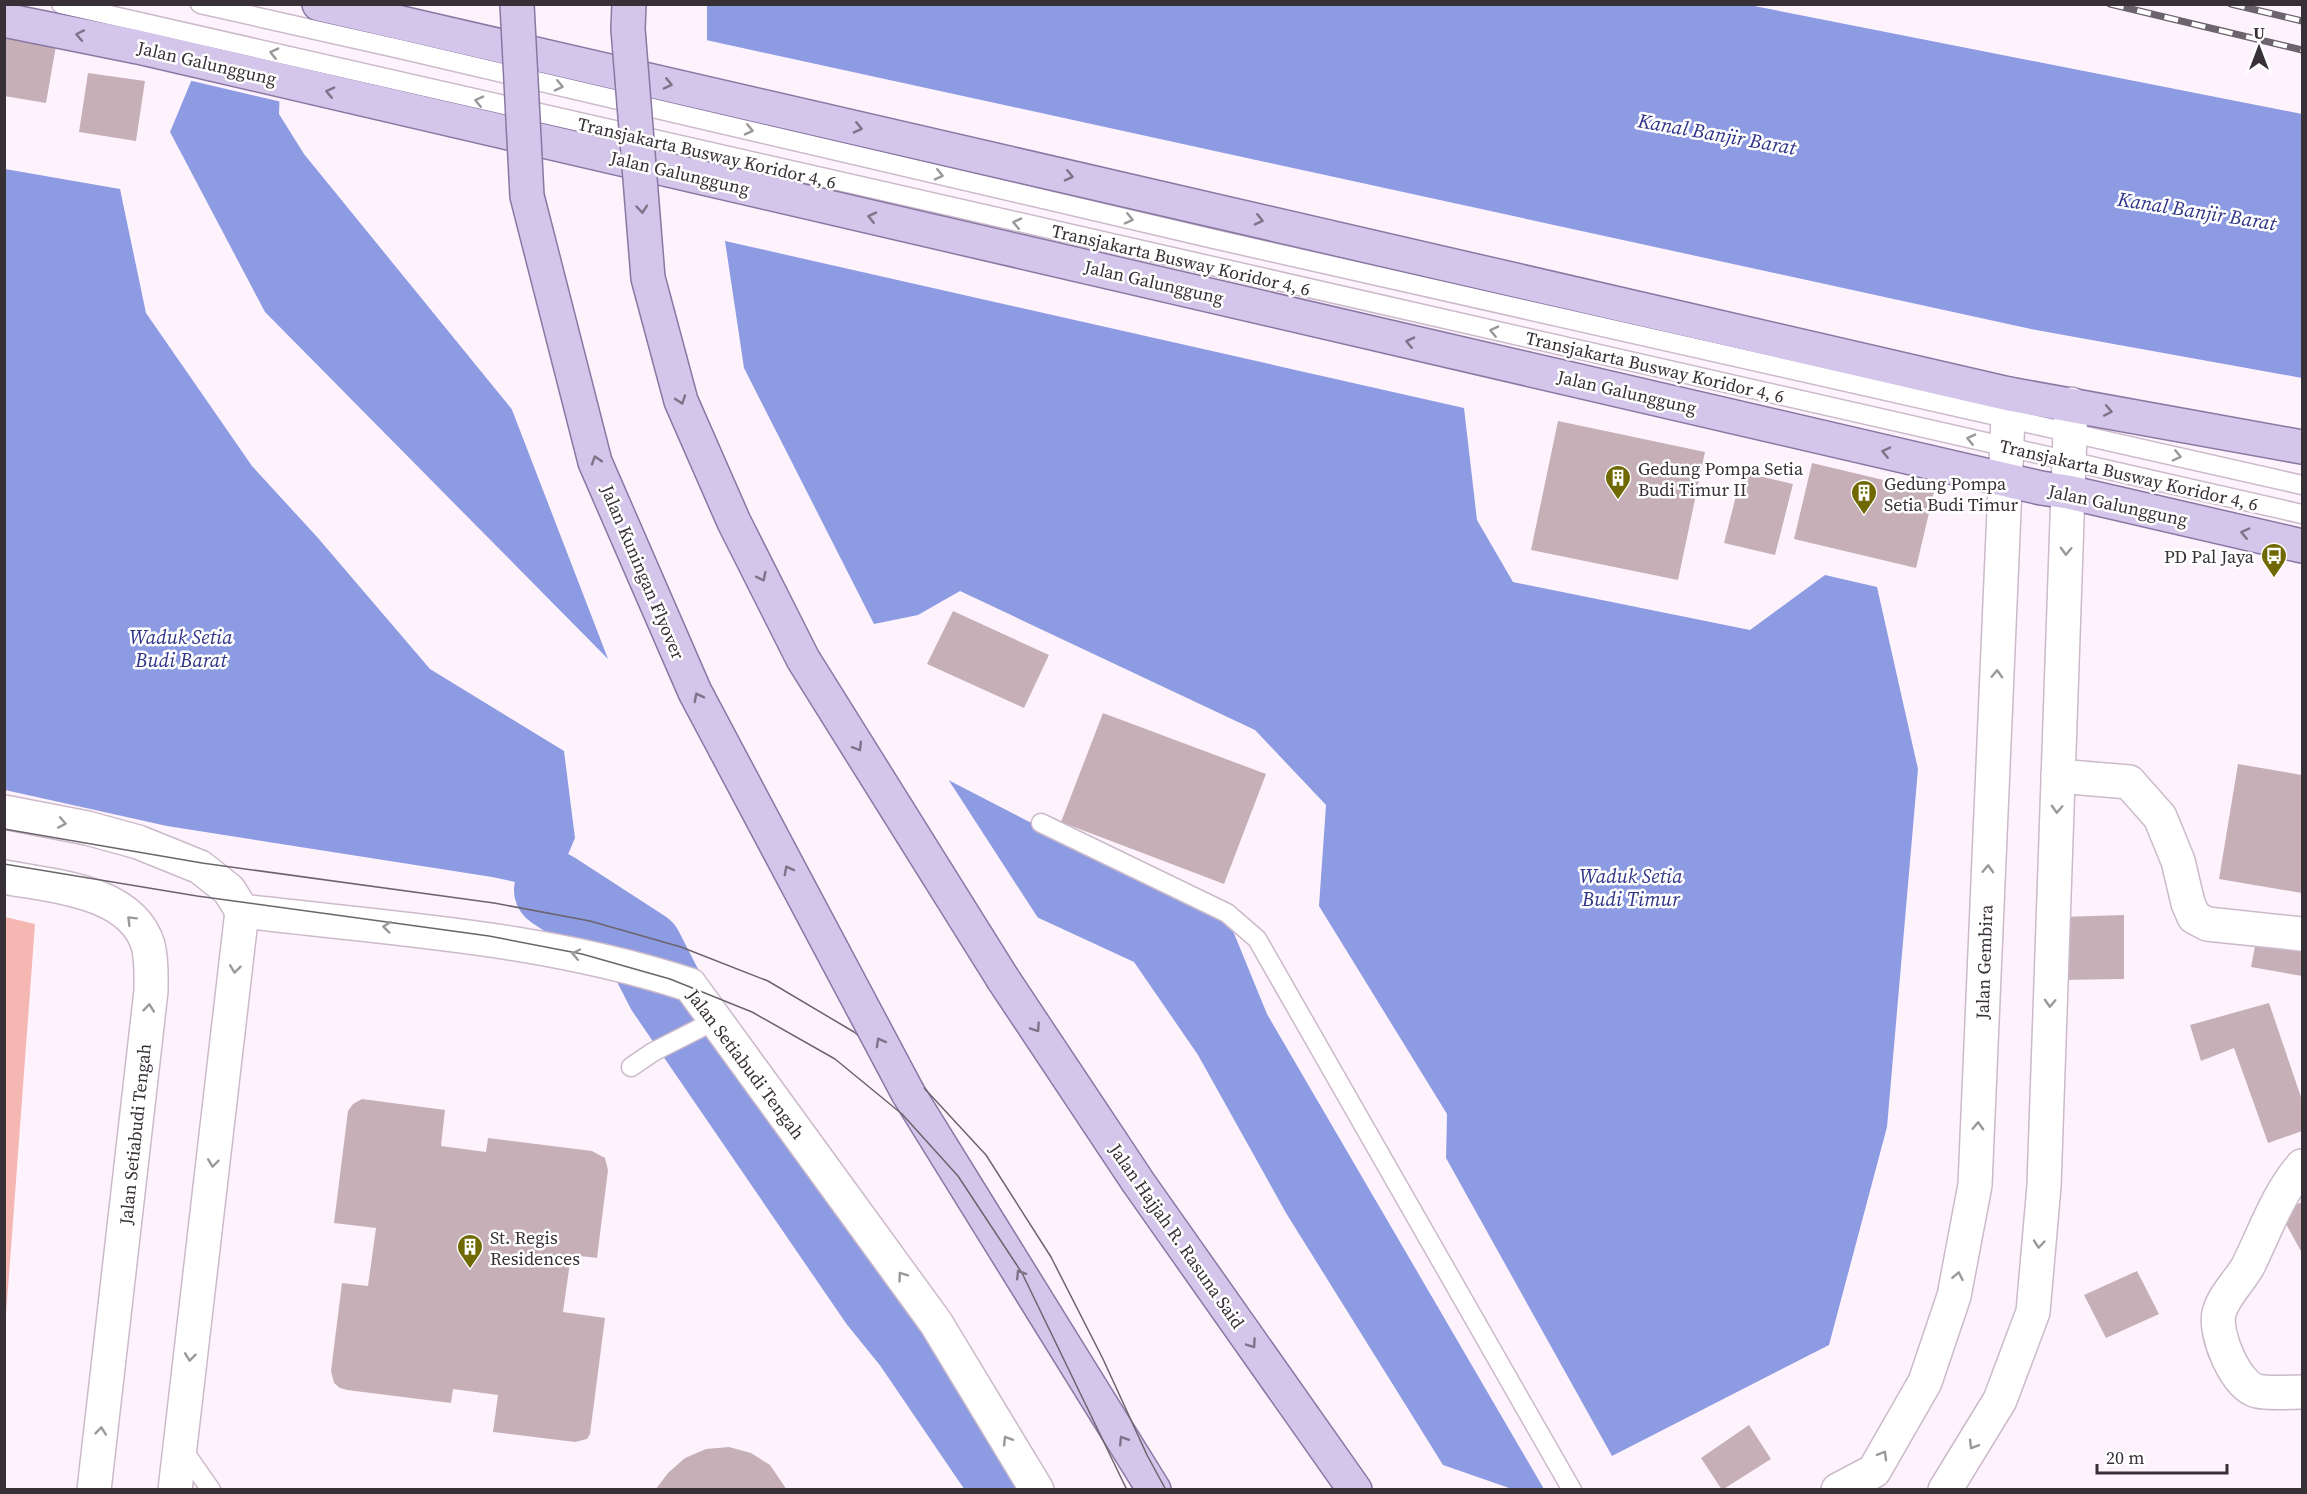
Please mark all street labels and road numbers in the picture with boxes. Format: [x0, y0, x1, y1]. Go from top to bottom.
street label: Jalan Galunggung [134, 35, 279, 91]
street label: Transjakarta Busway Koridor 4, 6 [575, 111, 839, 195]
street label: Jalan Galunggung [607, 145, 752, 201]
street label: Transjakarta Busway Koridor 4, 6 [1049, 218, 1313, 302]
street label: Jalan Galunggung [1081, 254, 1226, 310]
street label: Transjakarta Busway Koridor 4, 6 [1523, 325, 1787, 409]
street label: Jalan Galunggung [1554, 364, 1699, 420]
street label: Transjakarta Busway Koridor 4, 6 [1997, 433, 2261, 517]
street label: Jalan Galunggung [2045, 478, 2190, 532]
street label: Jalan Kuningan Flyover [595, 480, 691, 663]
street label: Jalan Gembira [1969, 903, 1999, 1021]
street label: Jalan Setiabudi Tengah [681, 983, 811, 1144]
street label: Jalan Setiabudi Tengah [113, 1042, 157, 1227]
street label: Jalan Hajjah R. Rasuna Said [1103, 1138, 1251, 1334]

